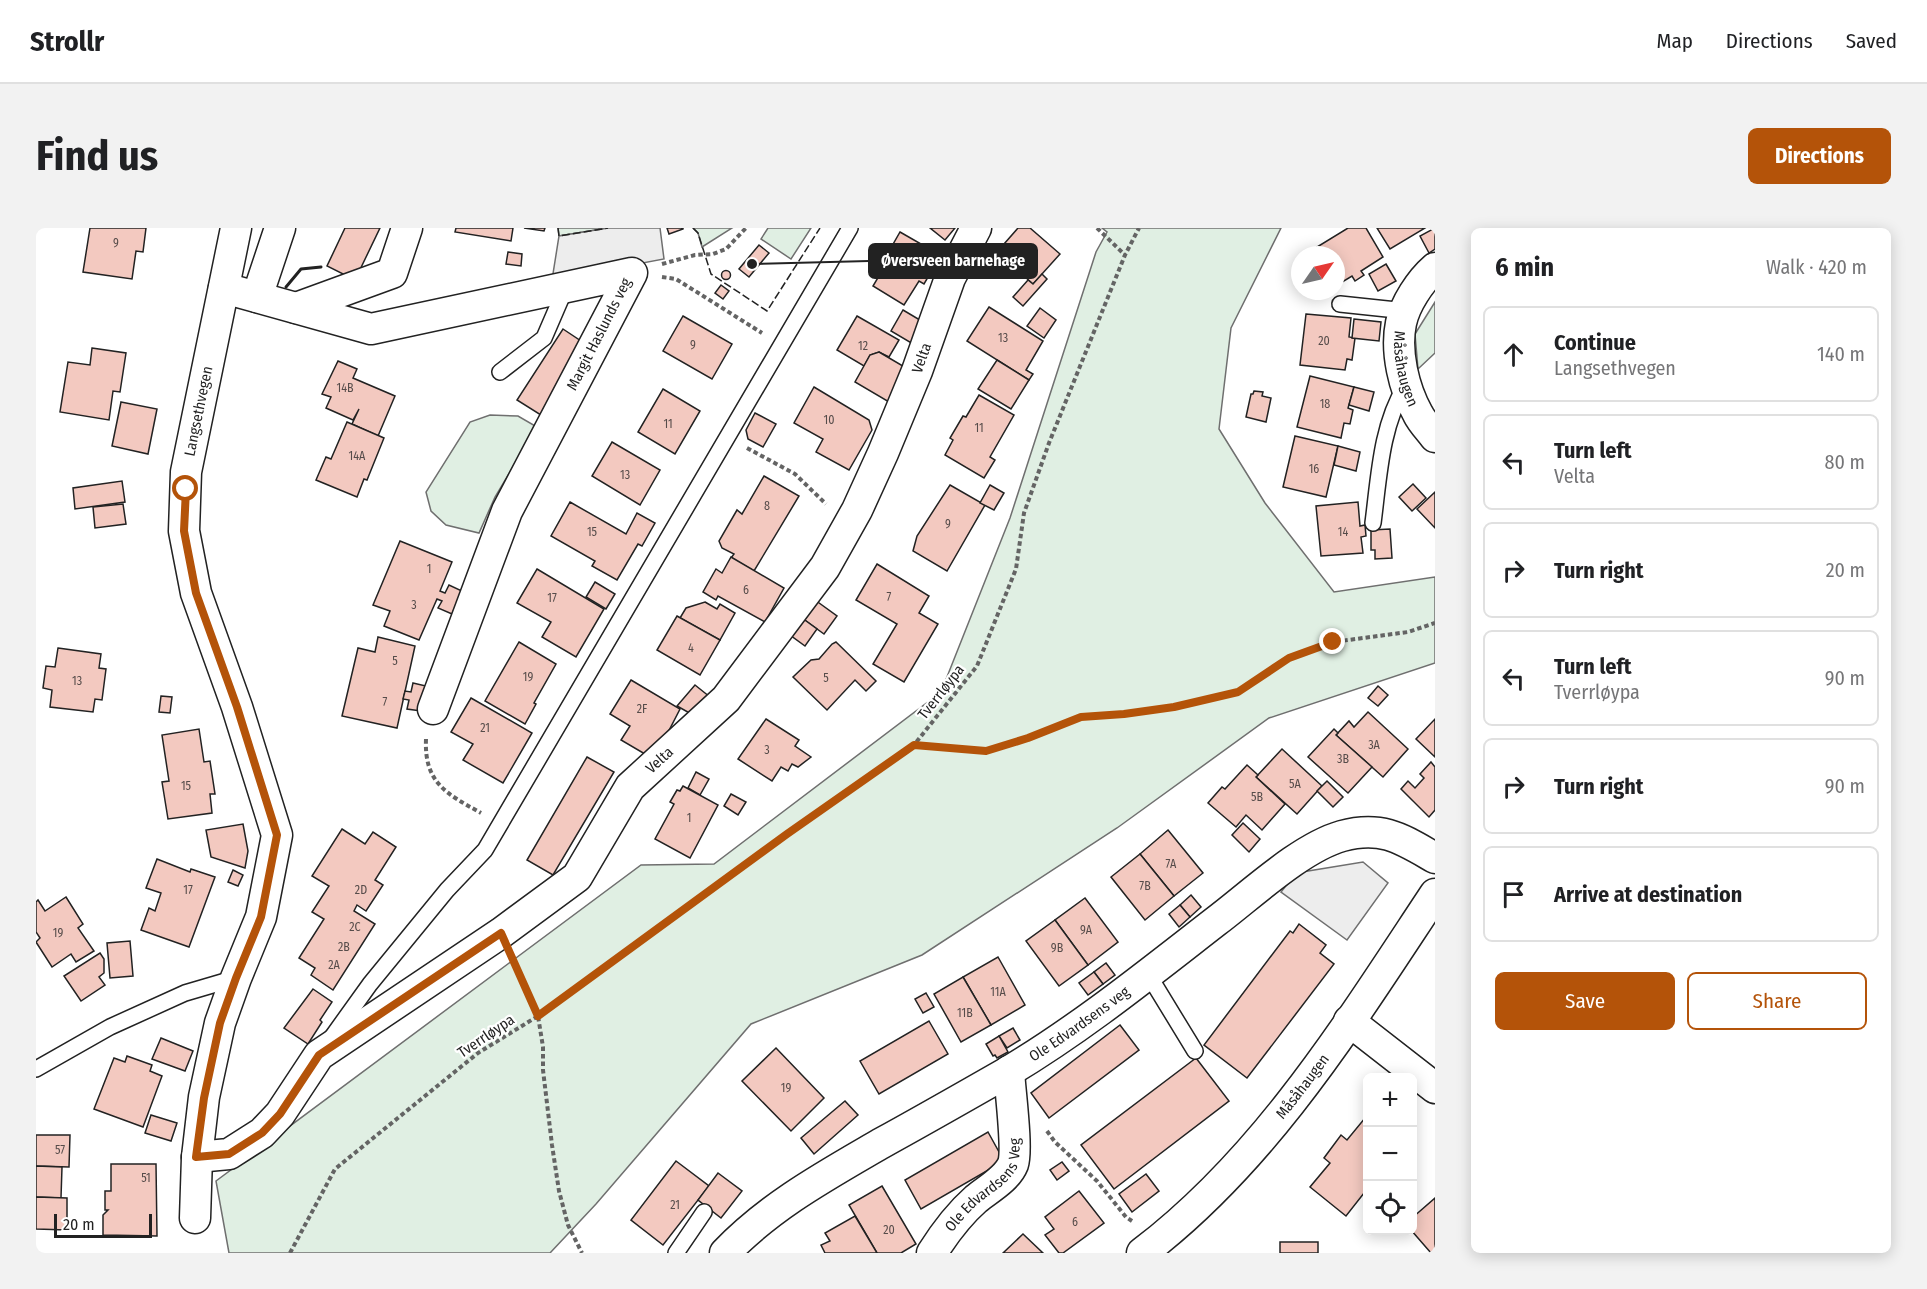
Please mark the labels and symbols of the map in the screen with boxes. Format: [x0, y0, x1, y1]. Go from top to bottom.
house number: 9 [113, 236, 119, 250]
callout: Øversveen barnehage [869, 244, 1037, 278]
north arrow [1291, 246, 1345, 300]
text: Øversveen barnehage [881, 251, 1025, 270]
street label: Margit Haslunds veg [563, 275, 635, 393]
street label: Måsåhaugen [1390, 330, 1422, 409]
house number: 13 [998, 331, 1008, 345]
house number: 20 [1318, 334, 1330, 348]
house number: 9 [690, 338, 696, 352]
house number: 12 [858, 339, 868, 353]
street label: Velta [908, 340, 935, 375]
street label: Langsethvegen [180, 364, 216, 458]
house number: 14B [336, 381, 354, 395]
house number: 18 [1320, 397, 1330, 411]
house number: 10 [824, 413, 834, 427]
house number: 11 [663, 417, 673, 431]
house number: 11 [974, 421, 984, 435]
house number: 14A [349, 449, 366, 463]
house number: 16 [1309, 462, 1319, 476]
house number: 13 [620, 468, 630, 482]
route start [172, 475, 198, 501]
house number: 8 [764, 499, 770, 513]
house number: 9 [945, 517, 951, 531]
house number: 15 [587, 525, 598, 539]
house number: 14 [1338, 525, 1348, 539]
house number: 1 [427, 562, 431, 576]
house number: 6 [743, 583, 749, 597]
house number: 7 [887, 590, 892, 604]
house number: 17 [547, 591, 557, 605]
house number: 3 [411, 598, 417, 612]
route end [1319, 628, 1345, 654]
house number: 4 [688, 641, 694, 655]
house number: 5 [392, 654, 398, 668]
street label: Tverrløypa [914, 661, 968, 723]
house number: 19 [523, 670, 533, 684]
house number: 5 [823, 671, 829, 685]
house number: 13 [72, 674, 82, 688]
house number: 7 [383, 695, 388, 709]
house number: 2F [637, 702, 648, 716]
house number: 21 [480, 721, 490, 735]
house number: 3A [1368, 738, 1381, 752]
street label: Velta [642, 743, 677, 777]
house number: 3 [764, 743, 770, 757]
house number: 3B [1337, 752, 1349, 766]
house number: 5A [1289, 777, 1302, 791]
house number: 15 [181, 779, 192, 793]
house number: 5B [1251, 790, 1263, 804]
house number: 1 [687, 811, 691, 825]
house number: 7A [1166, 857, 1177, 871]
house number: 7B [1139, 879, 1151, 893]
house number: 17 [183, 883, 193, 897]
house number: 2D [355, 883, 367, 897]
house number: 2C [349, 920, 361, 934]
house number: 9A [1080, 923, 1093, 937]
house number: 19 [53, 926, 63, 940]
house number: 2B [338, 940, 350, 954]
house number: 9B [1051, 941, 1064, 955]
house number: 2A [328, 958, 340, 972]
street label: Ole Edvardsens veg [1026, 982, 1133, 1065]
house number: 11A [990, 985, 1006, 999]
house number: 11B [957, 1006, 973, 1020]
street label: Tverrløypa [454, 1011, 518, 1061]
street label: Måsåhaugen [1272, 1051, 1333, 1123]
house number: 19 [781, 1081, 791, 1095]
street label: Ole Edvardsens Veg [941, 1138, 1024, 1235]
house number: 57 [55, 1143, 65, 1157]
house number: 51 [141, 1171, 151, 1185]
house number: 21 [670, 1198, 680, 1212]
scale bar [54, 1211, 152, 1238]
house number: 6 [1072, 1215, 1078, 1229]
house number: 20 [883, 1223, 895, 1237]

